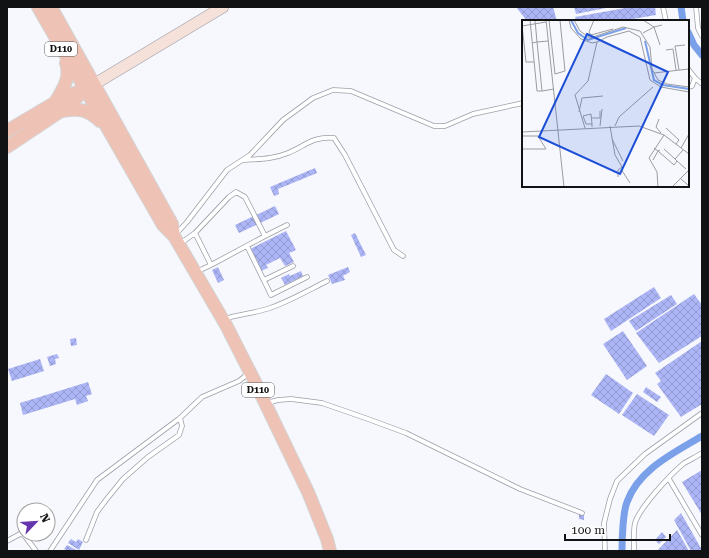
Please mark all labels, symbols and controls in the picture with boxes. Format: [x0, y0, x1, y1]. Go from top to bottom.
inset map [522, 20, 689, 187]
road number: D110 [45, 42, 77, 56]
road number: D110 [242, 383, 274, 397]
north arrow [16, 502, 56, 542]
text: N [37, 511, 53, 525]
scale bar [565, 516, 670, 542]
text: 100 m [571, 523, 605, 537]

